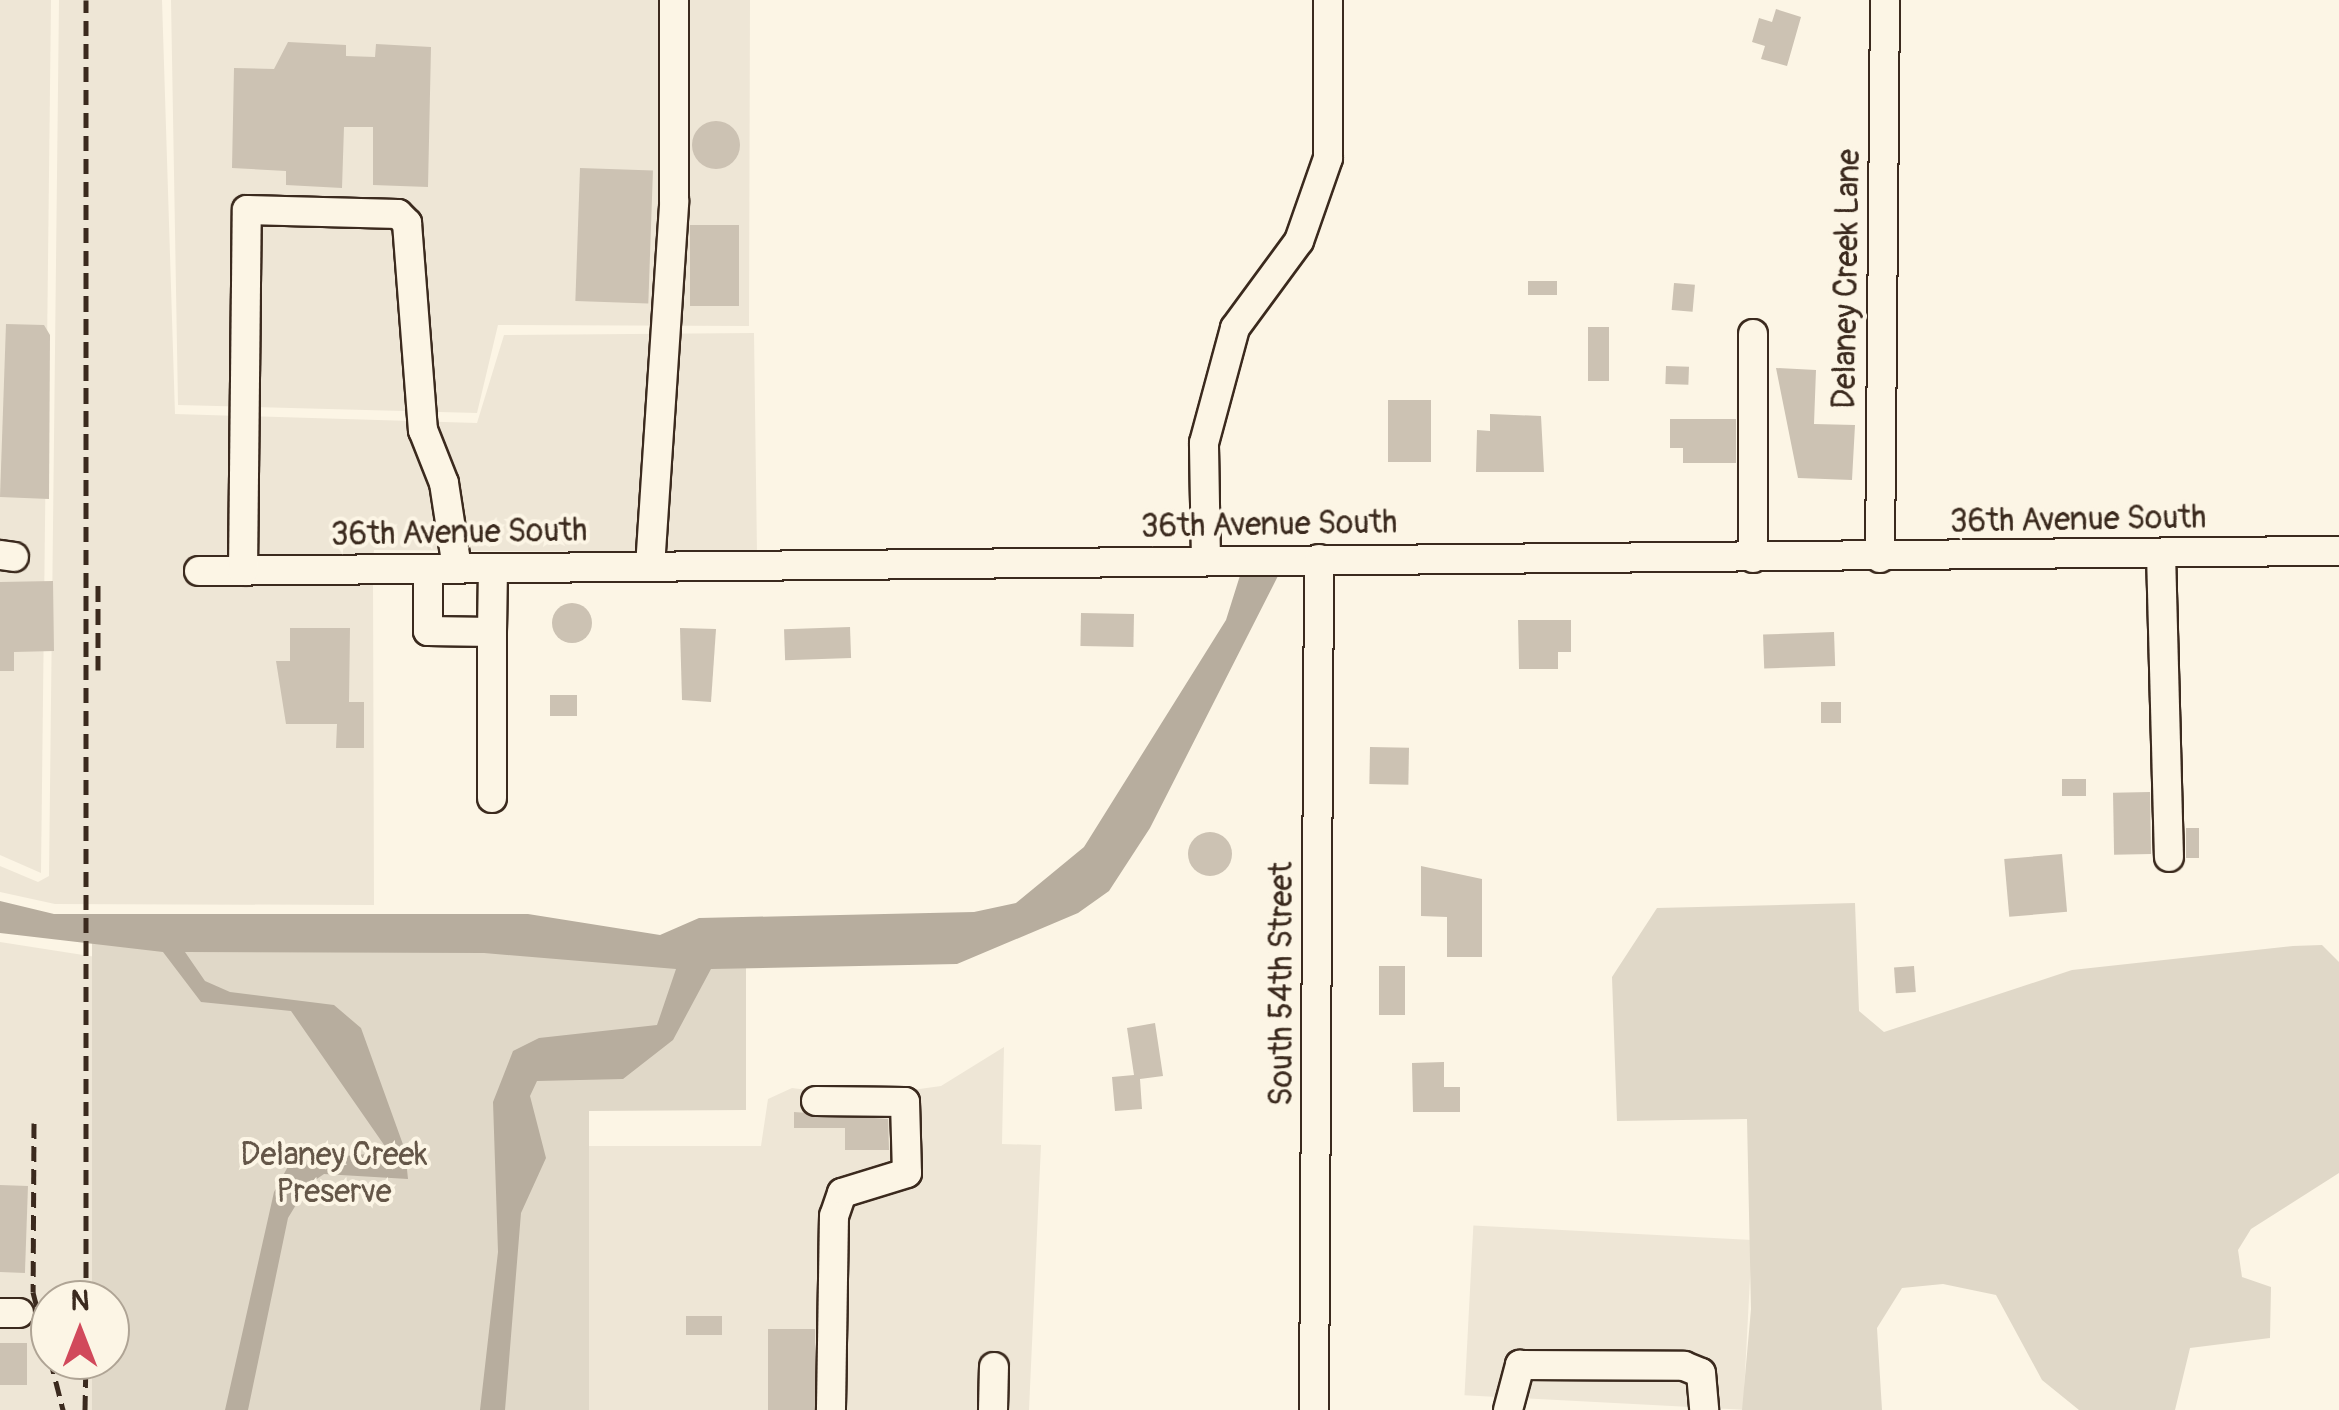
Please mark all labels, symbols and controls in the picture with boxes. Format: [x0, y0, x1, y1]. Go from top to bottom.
street label: Delaney Creek Lane [1826, 149, 1868, 409]
street label: 36th Avenue South [1949, 499, 2207, 541]
street label: 36th Avenue South [1140, 504, 1398, 546]
street label: 36th Avenue South [330, 512, 588, 554]
street label: South 54th Street [1263, 862, 1301, 1106]
park label: Delaney Creek Preserve [240, 1137, 428, 1212]
north arrow [30, 1280, 130, 1380]
text: N [71, 1284, 89, 1319]

